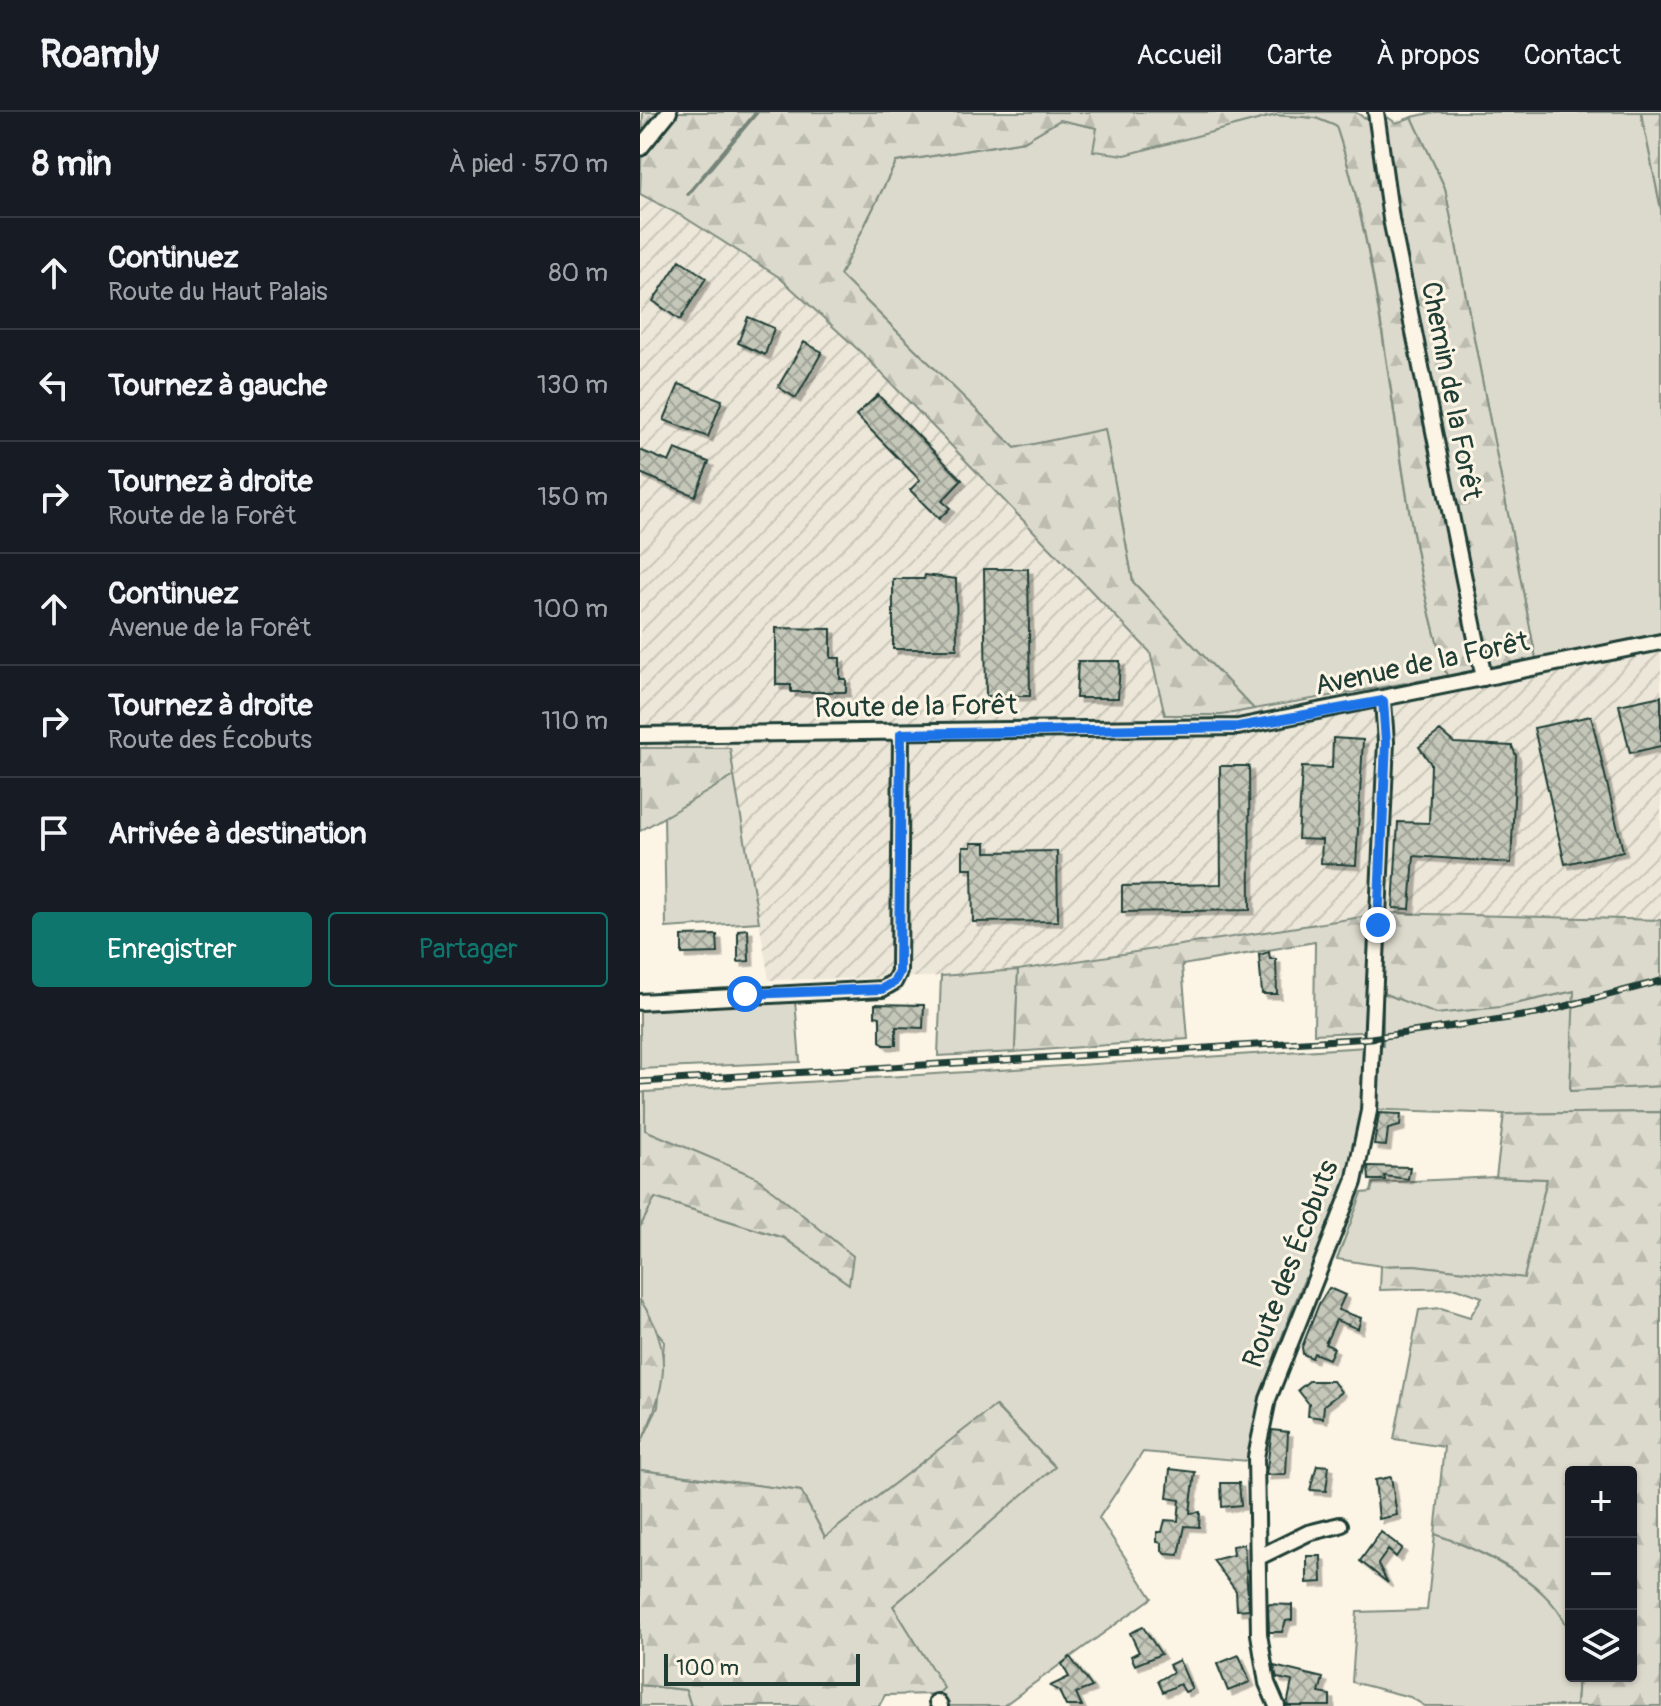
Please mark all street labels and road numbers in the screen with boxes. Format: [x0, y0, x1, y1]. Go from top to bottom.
street label: Chemin de la Forêt [1413, 279, 1489, 504]
street label: Avenue de la Forêt [1311, 624, 1533, 704]
street label: Route de la Forêt [814, 688, 1018, 726]
street label: Route des Écobuts [1235, 1155, 1347, 1373]

